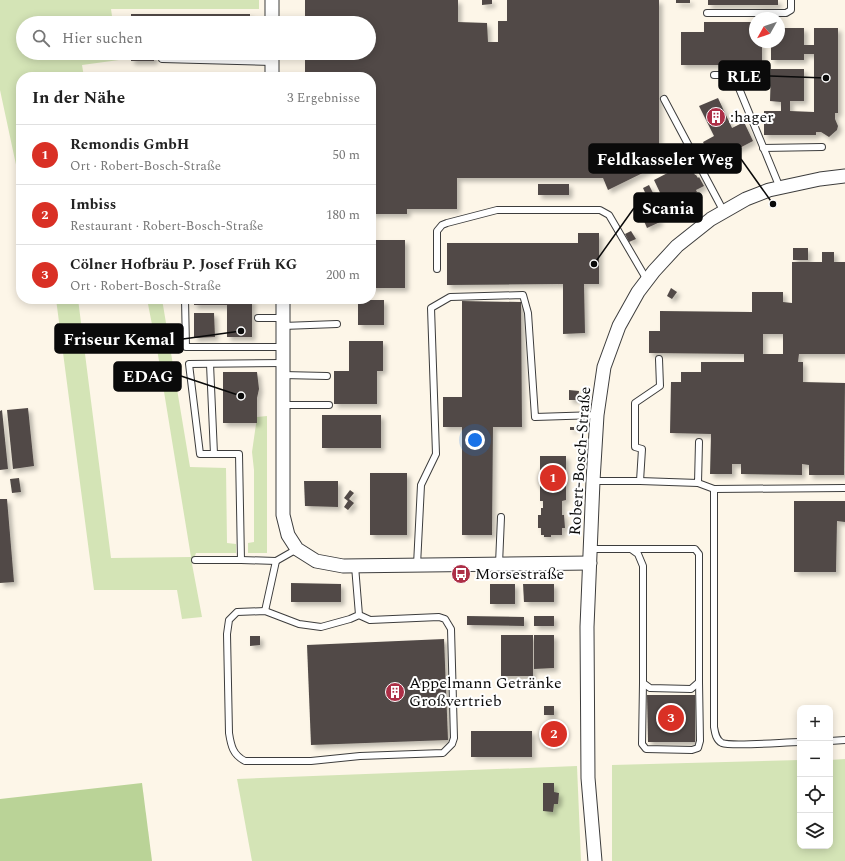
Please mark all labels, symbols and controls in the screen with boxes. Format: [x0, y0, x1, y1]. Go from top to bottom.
north arrow [749, 12, 785, 48]
search box [16, 16, 376, 60]
icon: search [30, 27, 52, 49]
text: Hier suchen [62, 27, 143, 50]
callout: RLE [719, 61, 770, 90]
text: RLE [727, 64, 761, 90]
text: In der Nähe [32, 85, 125, 111]
text: 3 Ergebnisse [287, 88, 360, 108]
place label: :hager [730, 105, 774, 129]
building icon: :hager [705, 106, 727, 128]
text: Remondis GmbH [70, 133, 189, 156]
callout: Feldkasseler Weg [589, 144, 741, 173]
text: 1 [41, 145, 49, 165]
text: 50 m [333, 145, 360, 165]
text: Feldkasseler Weg [597, 147, 733, 173]
text: Ort · Robert-Bosch-Straße [70, 156, 221, 176]
text: Imbiss [70, 193, 116, 216]
callout: Scania [634, 193, 702, 222]
text: Scania [642, 196, 694, 222]
text: 2 [41, 205, 49, 225]
text: 180 m [326, 205, 360, 225]
text: Restaurant · Robert-Bosch-Straße [70, 216, 263, 236]
text: Cölner Hofbräu P. Josef Früh KG [70, 253, 297, 276]
text: 3 [41, 265, 49, 285]
text: 200 m [326, 265, 360, 285]
text: Ort · Robert-Bosch-Straße [70, 276, 221, 296]
callout: Friseur Kemal [55, 324, 183, 353]
text: Friseur Kemal [63, 327, 175, 353]
callout: EDAG [114, 362, 181, 391]
text: EDAG [123, 364, 173, 390]
street label: Robert-Bosch-Straße [563, 386, 597, 536]
your location [465, 430, 485, 450]
pin: 1 [540, 463, 566, 493]
place label: Morsestraße [475, 562, 564, 586]
bus stop icon: Morsestraße [450, 563, 472, 585]
place label: Appelmann Getränke Großvertrieb [409, 671, 562, 713]
building icon: Appelmann Getränke Großvertrieb [384, 681, 406, 703]
pin: 3 [658, 703, 684, 733]
map controls [797, 705, 833, 849]
button: + [797, 705, 833, 741]
pin: 2 [541, 719, 567, 749]
button: − [797, 741, 833, 777]
button: locate [797, 777, 833, 813]
button: layers [797, 813, 833, 849]

